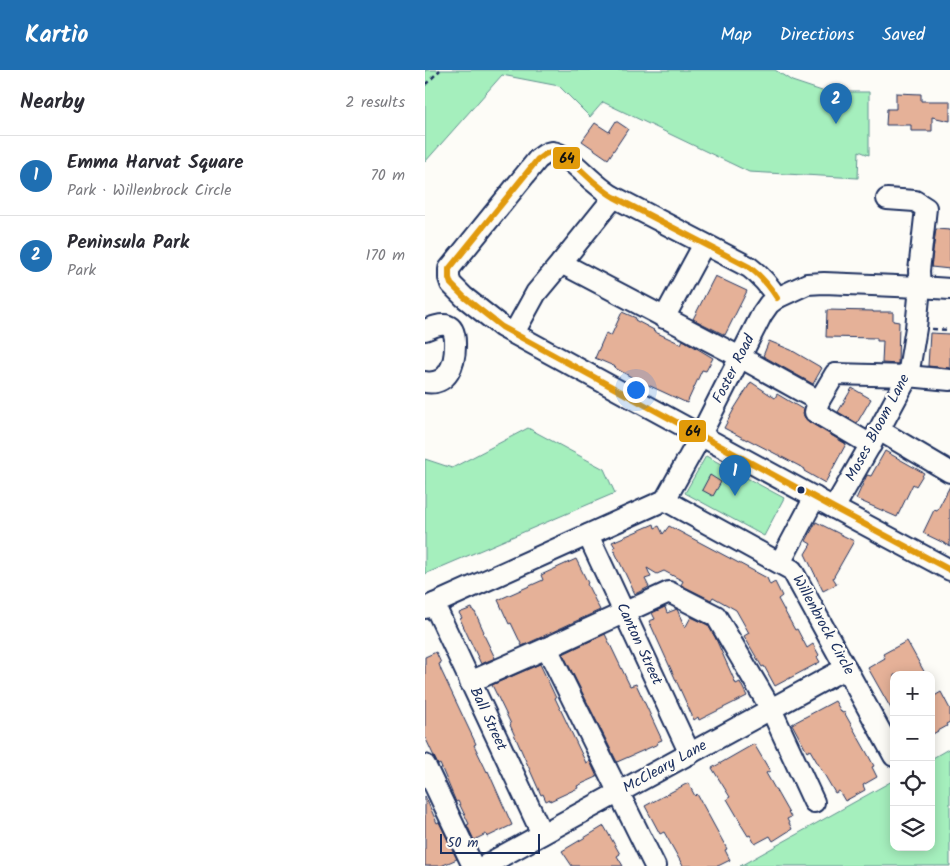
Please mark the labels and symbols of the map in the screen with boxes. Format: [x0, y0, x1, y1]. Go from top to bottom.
pin: 2 [820, 83, 852, 124]
line badge: 64 [552, 146, 581, 170]
text: 64 [559, 148, 575, 170]
street label: Foster Road [706, 330, 762, 408]
street label: Moses Bloom Lane [839, 370, 917, 486]
your location [623, 377, 649, 403]
line badge: 64 [678, 419, 707, 443]
text: 64 [685, 421, 701, 443]
pin: 1 [719, 455, 751, 496]
unlabelled marker [796, 485, 806, 495]
street label: Willenbrock Circle [786, 570, 861, 680]
street label: Canton Street [609, 599, 669, 689]
street label: Ball Street [463, 683, 513, 755]
street label: McCleary Lane [619, 734, 712, 800]
scale bar [440, 831, 540, 854]

